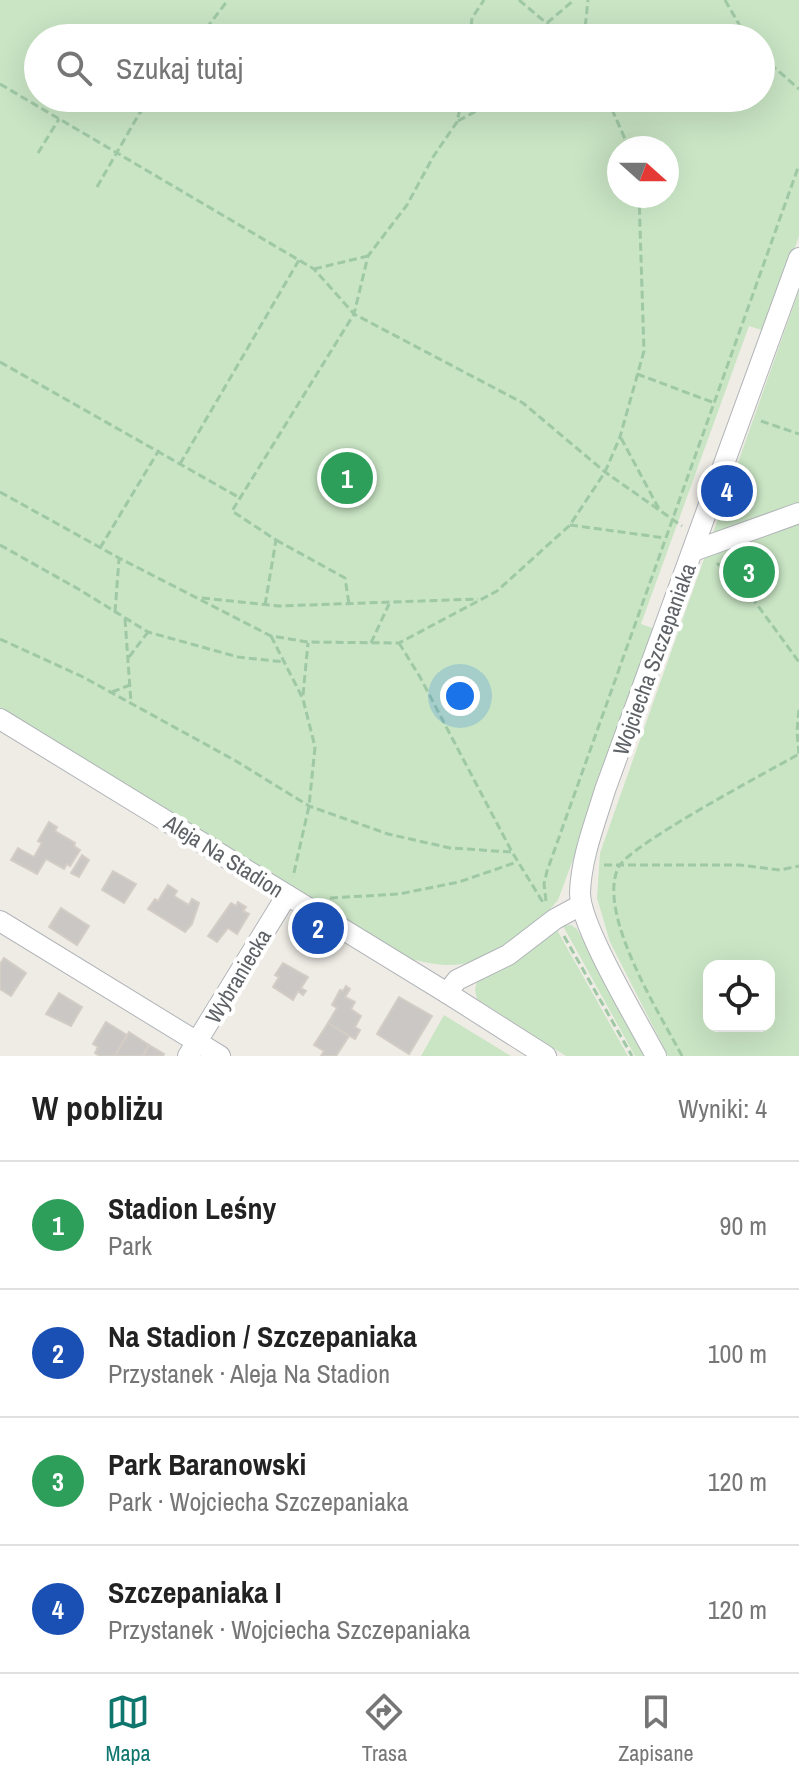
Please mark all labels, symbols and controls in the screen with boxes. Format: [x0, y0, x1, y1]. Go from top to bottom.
search box [24, 24, 775, 112]
icon: search [52, 46, 96, 90]
text: Szukaj tutaj [116, 48, 243, 88]
north arrow [607, 136, 679, 208]
pin: 1 [321, 448, 373, 508]
pin: 4 [701, 461, 753, 521]
pin: 3 [723, 542, 775, 602]
street label: Wojciecha Szczepaniaka [605, 559, 703, 759]
your location [440, 676, 480, 716]
street label: Aleja Na Stadion [158, 807, 289, 905]
pin: 2 [292, 898, 344, 958]
street label: Wybraniecka [198, 923, 278, 1029]
map controls [703, 960, 775, 1032]
button: locate [703, 960, 775, 1032]
text: W pobliżu [32, 1085, 164, 1131]
text: Wyniki: 4 [678, 1091, 767, 1126]
text: Stadion Leśny [108, 1188, 276, 1228]
text: 1 [52, 1208, 64, 1243]
text: 90 m [720, 1208, 767, 1243]
text: Park [108, 1228, 152, 1263]
text: Na Stadion / Szczepaniaka [108, 1316, 417, 1356]
text: 2 [52, 1336, 64, 1371]
text: 100 m [708, 1336, 767, 1371]
text: Przystanek · Aleja Na Stadion [108, 1356, 390, 1391]
text: Park Baranowski [108, 1444, 306, 1484]
text: 3 [52, 1464, 64, 1499]
text: 120 m [708, 1464, 767, 1499]
text: Park · Wojciecha Szczepaniaka [108, 1484, 409, 1519]
text: Szczepaniaka I [108, 1572, 282, 1612]
text: 4 [52, 1592, 64, 1627]
text: 120 m [708, 1592, 767, 1627]
text: Przystanek · Wojciecha Szczepaniaka [108, 1612, 470, 1647]
tab: Mapa [106, 1690, 151, 1768]
tab: Trasa [362, 1690, 407, 1768]
tab: Zapisane [618, 1690, 693, 1768]

